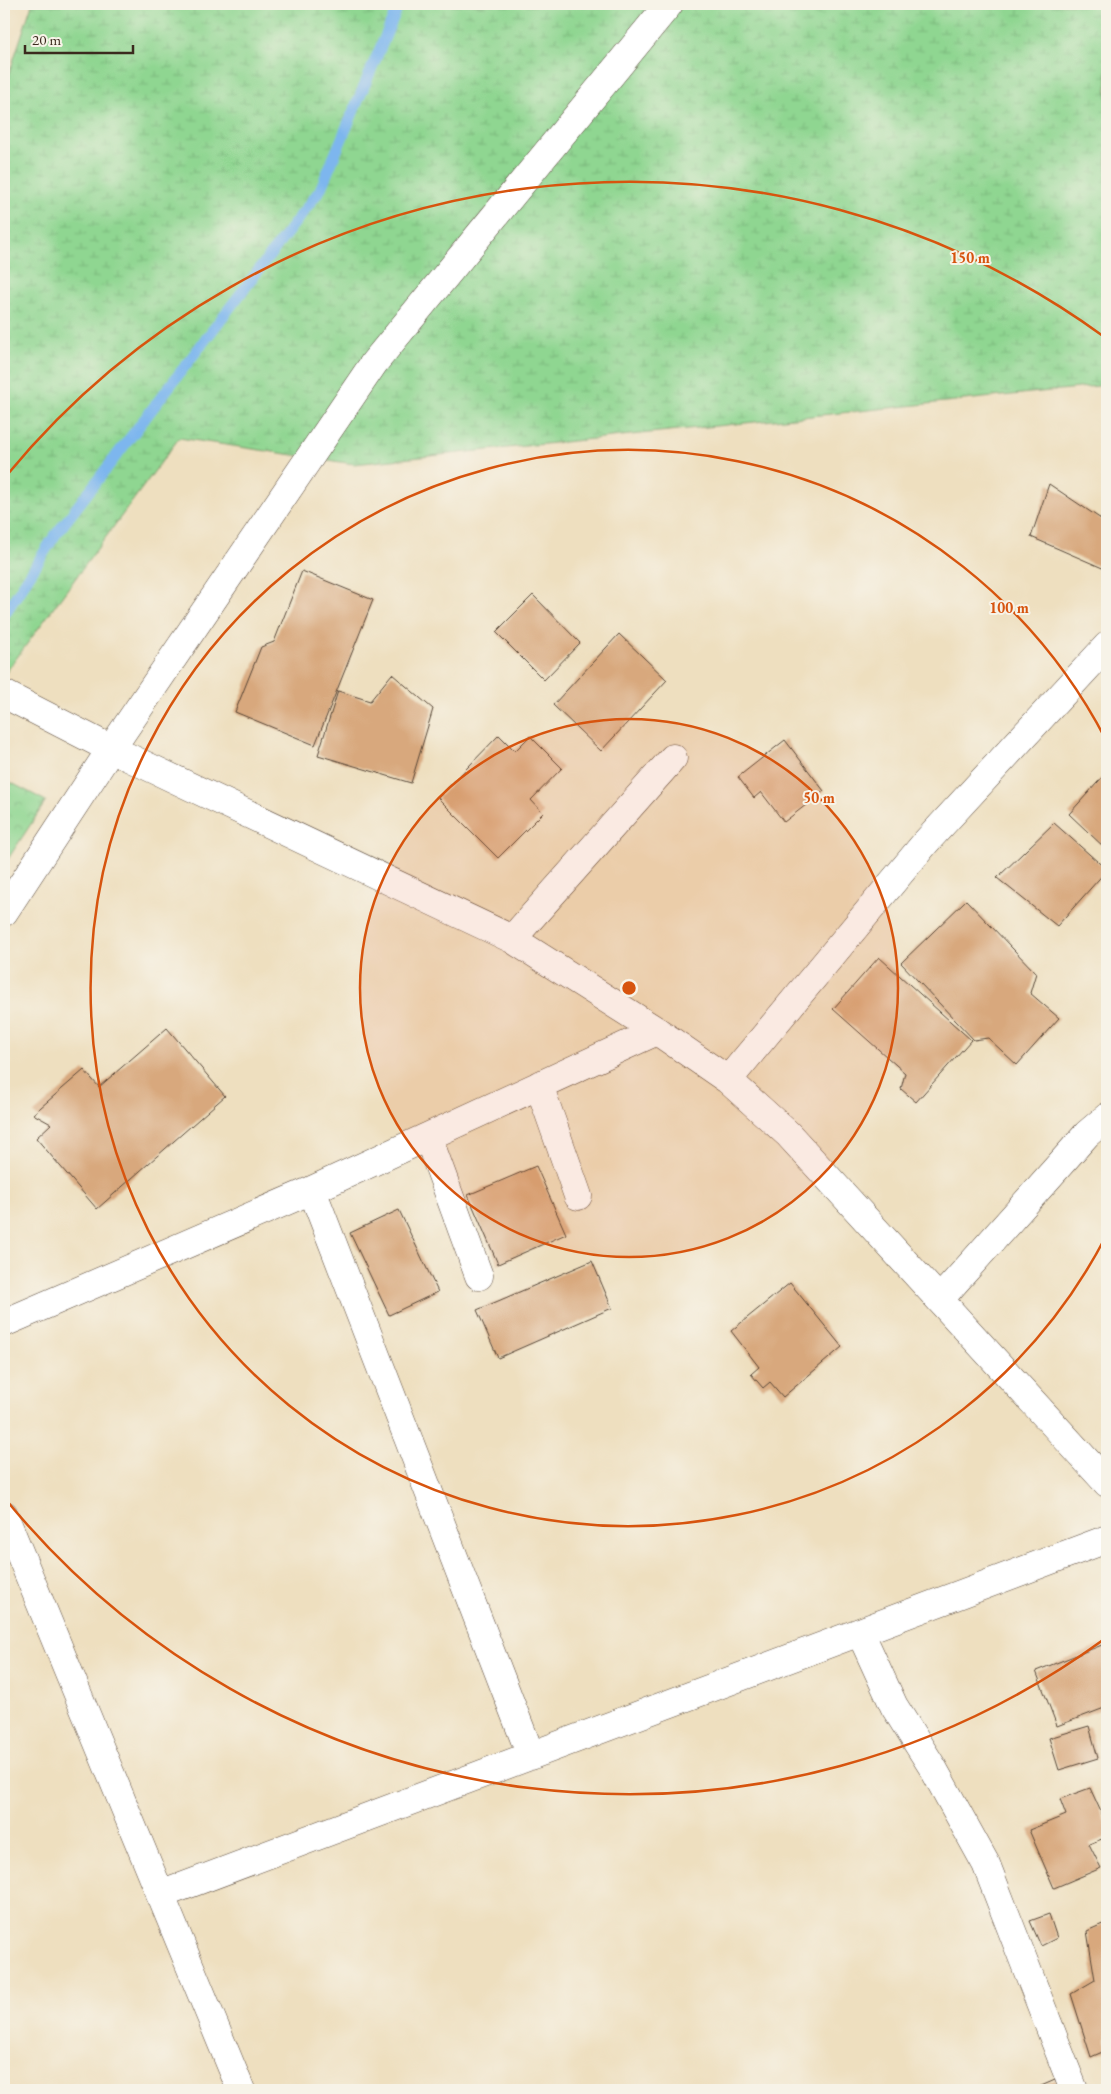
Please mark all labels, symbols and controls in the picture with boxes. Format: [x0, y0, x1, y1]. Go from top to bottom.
scale bar [25, 22, 132, 54]
text: 20 m [32, 30, 61, 49]
text: 150 m [950, 248, 990, 267]
text: 100 m [989, 598, 1029, 617]
text: 50 m [803, 788, 835, 807]
centre of rings [620, 979, 638, 997]

